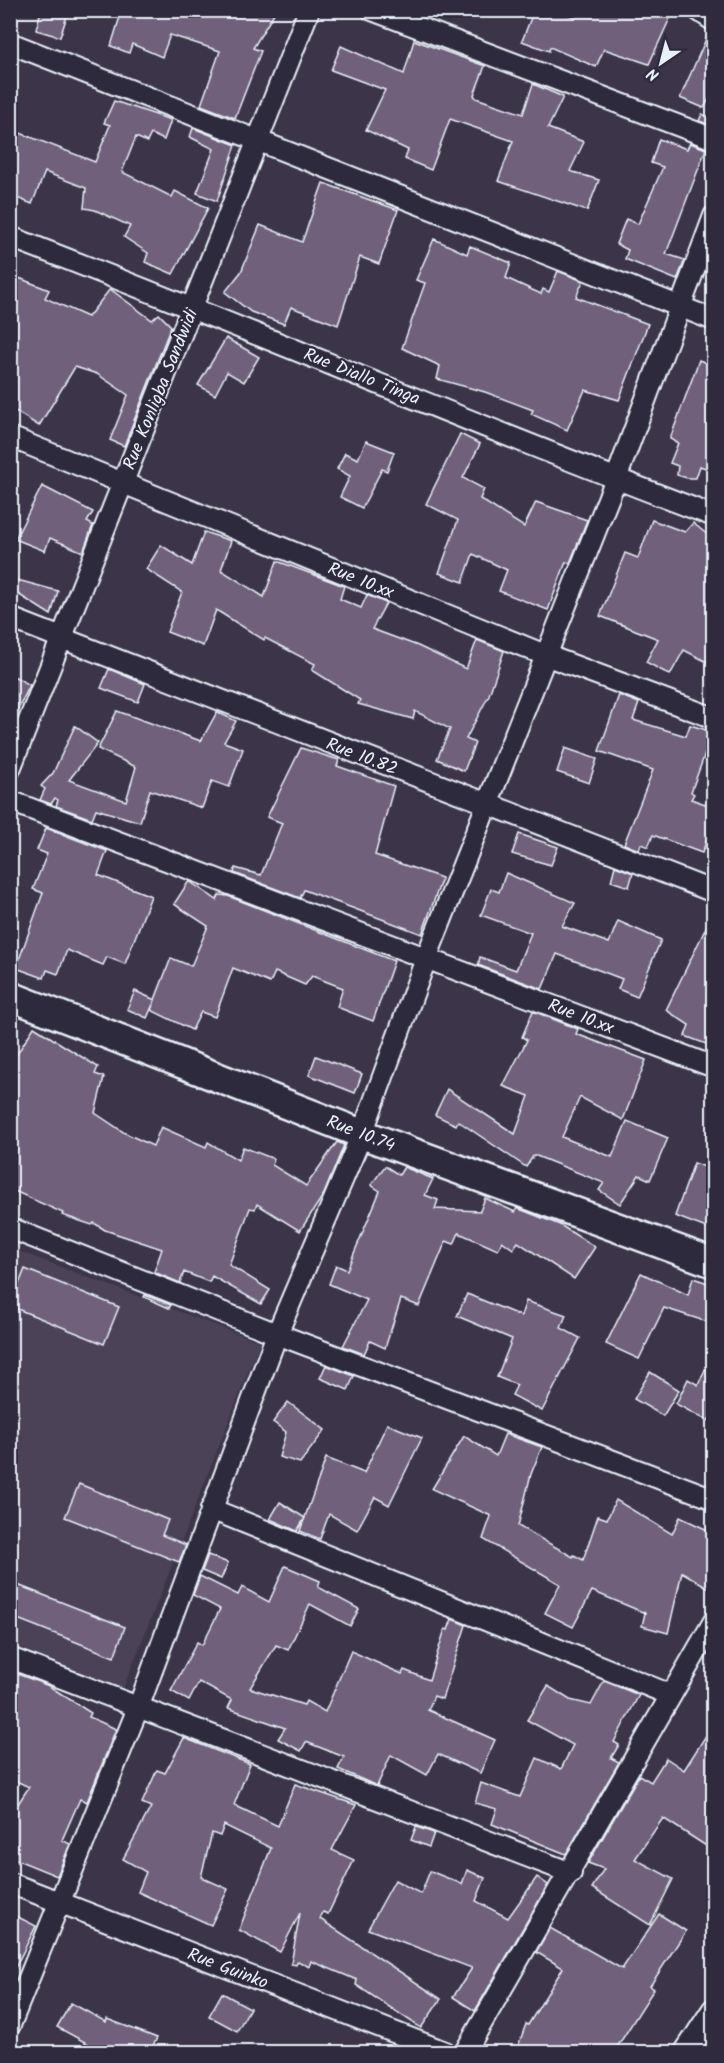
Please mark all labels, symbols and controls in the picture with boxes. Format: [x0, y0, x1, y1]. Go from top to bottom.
north arrow [631, 33, 691, 93]
text: N [642, 61, 665, 87]
street label: Rue Konligba Sandwidi [116, 304, 207, 474]
street label: Rue Diallo Tinga [299, 341, 424, 414]
street label: Rue 10.xx [323, 555, 398, 608]
street label: Rue 10.82 [321, 730, 402, 784]
street label: Rue 10.xx [543, 992, 618, 1043]
street label: Rue 10.74 [322, 1108, 399, 1161]
street label: Rue Guinko [183, 1941, 272, 1998]

